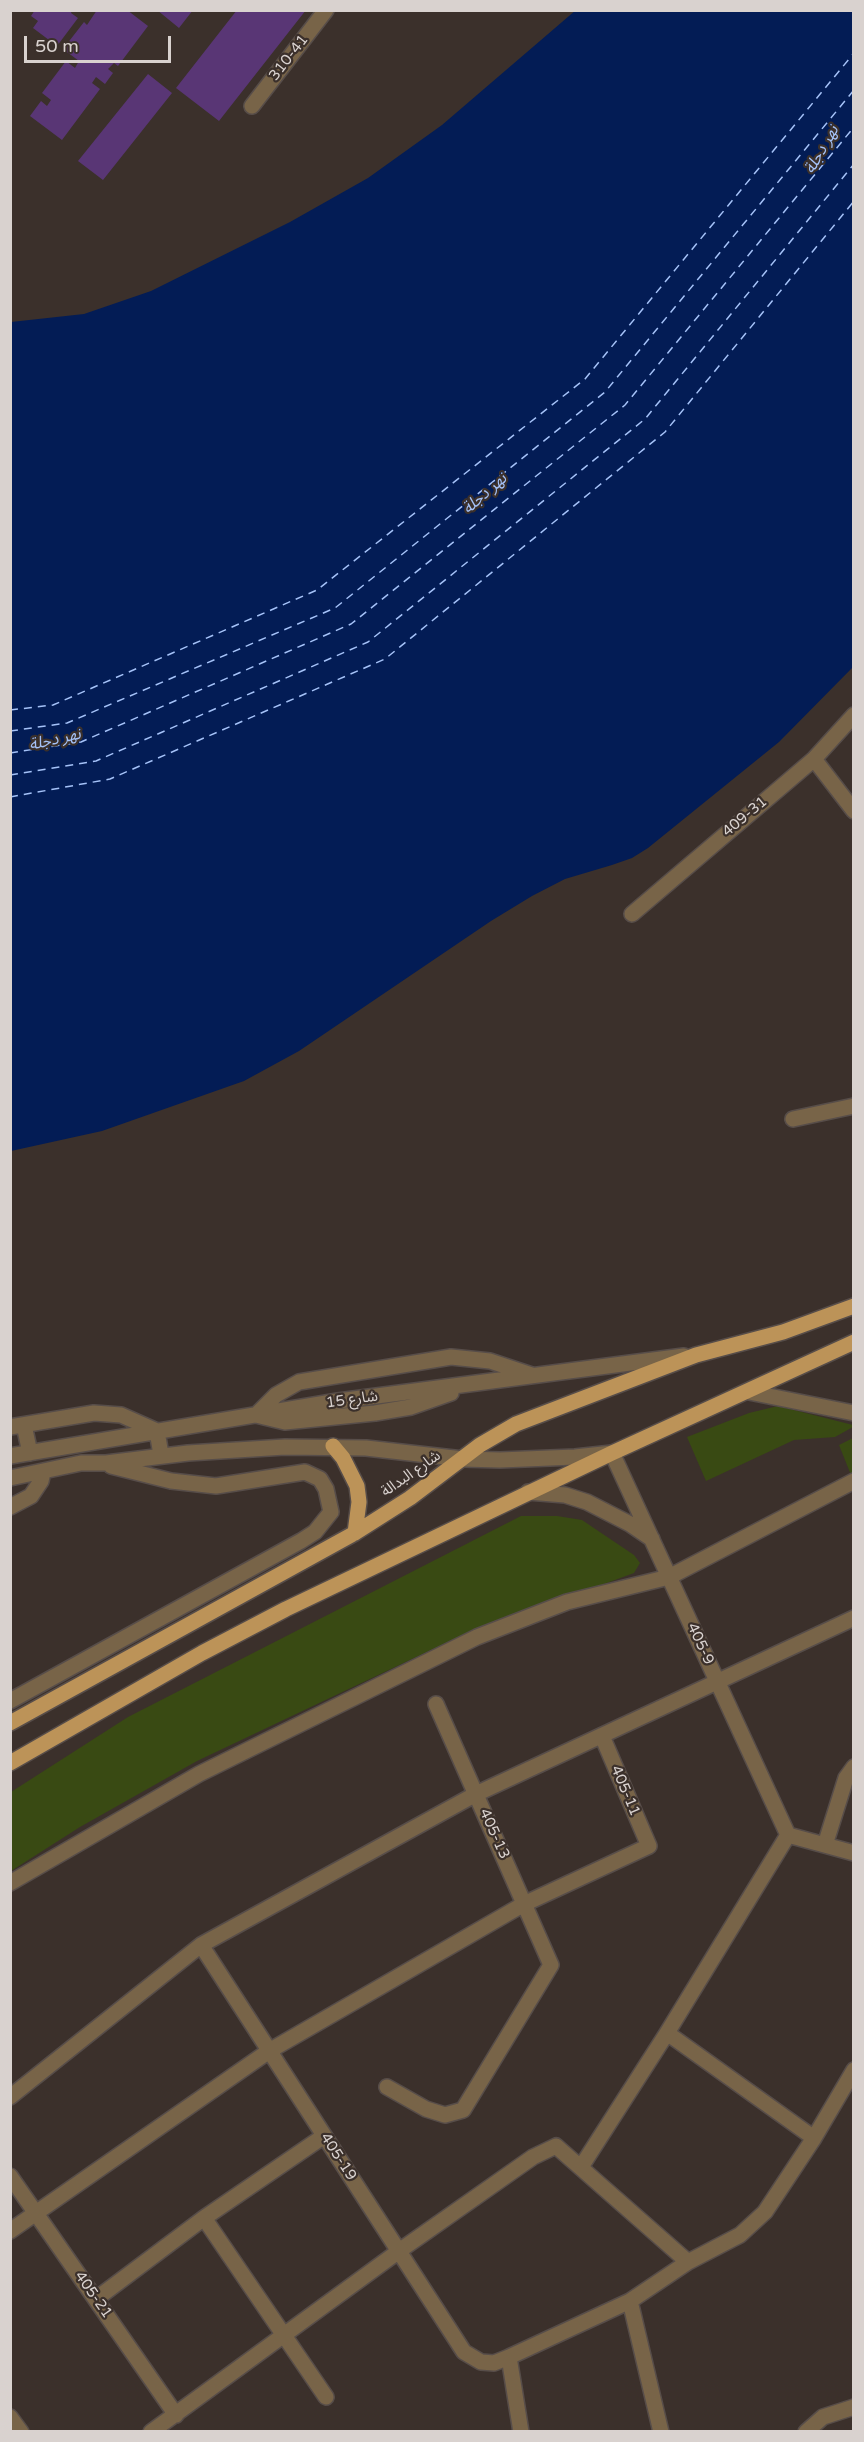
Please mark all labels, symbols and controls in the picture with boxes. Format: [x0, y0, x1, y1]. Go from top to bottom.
scale bar [27, 24, 174, 62]
street label: 310-41 [265, 31, 313, 85]
text: 50 m [35, 35, 79, 57]
water label: نهر دجلة [801, 122, 843, 178]
water label: نهر دجلة [459, 470, 511, 518]
water label: نهر دجلة [27, 725, 83, 755]
street label: 409-31 [719, 793, 771, 841]
street label: شارع 15 [325, 1387, 379, 1413]
street label: شارع البدالة [378, 1447, 444, 1501]
street label: 405-9 [683, 1620, 717, 1668]
street label: 405-11 [606, 1763, 644, 1819]
street label: 405-13 [475, 1806, 513, 1862]
street label: 405-19 [316, 2130, 360, 2184]
street label: 405-21 [70, 2268, 116, 2322]

